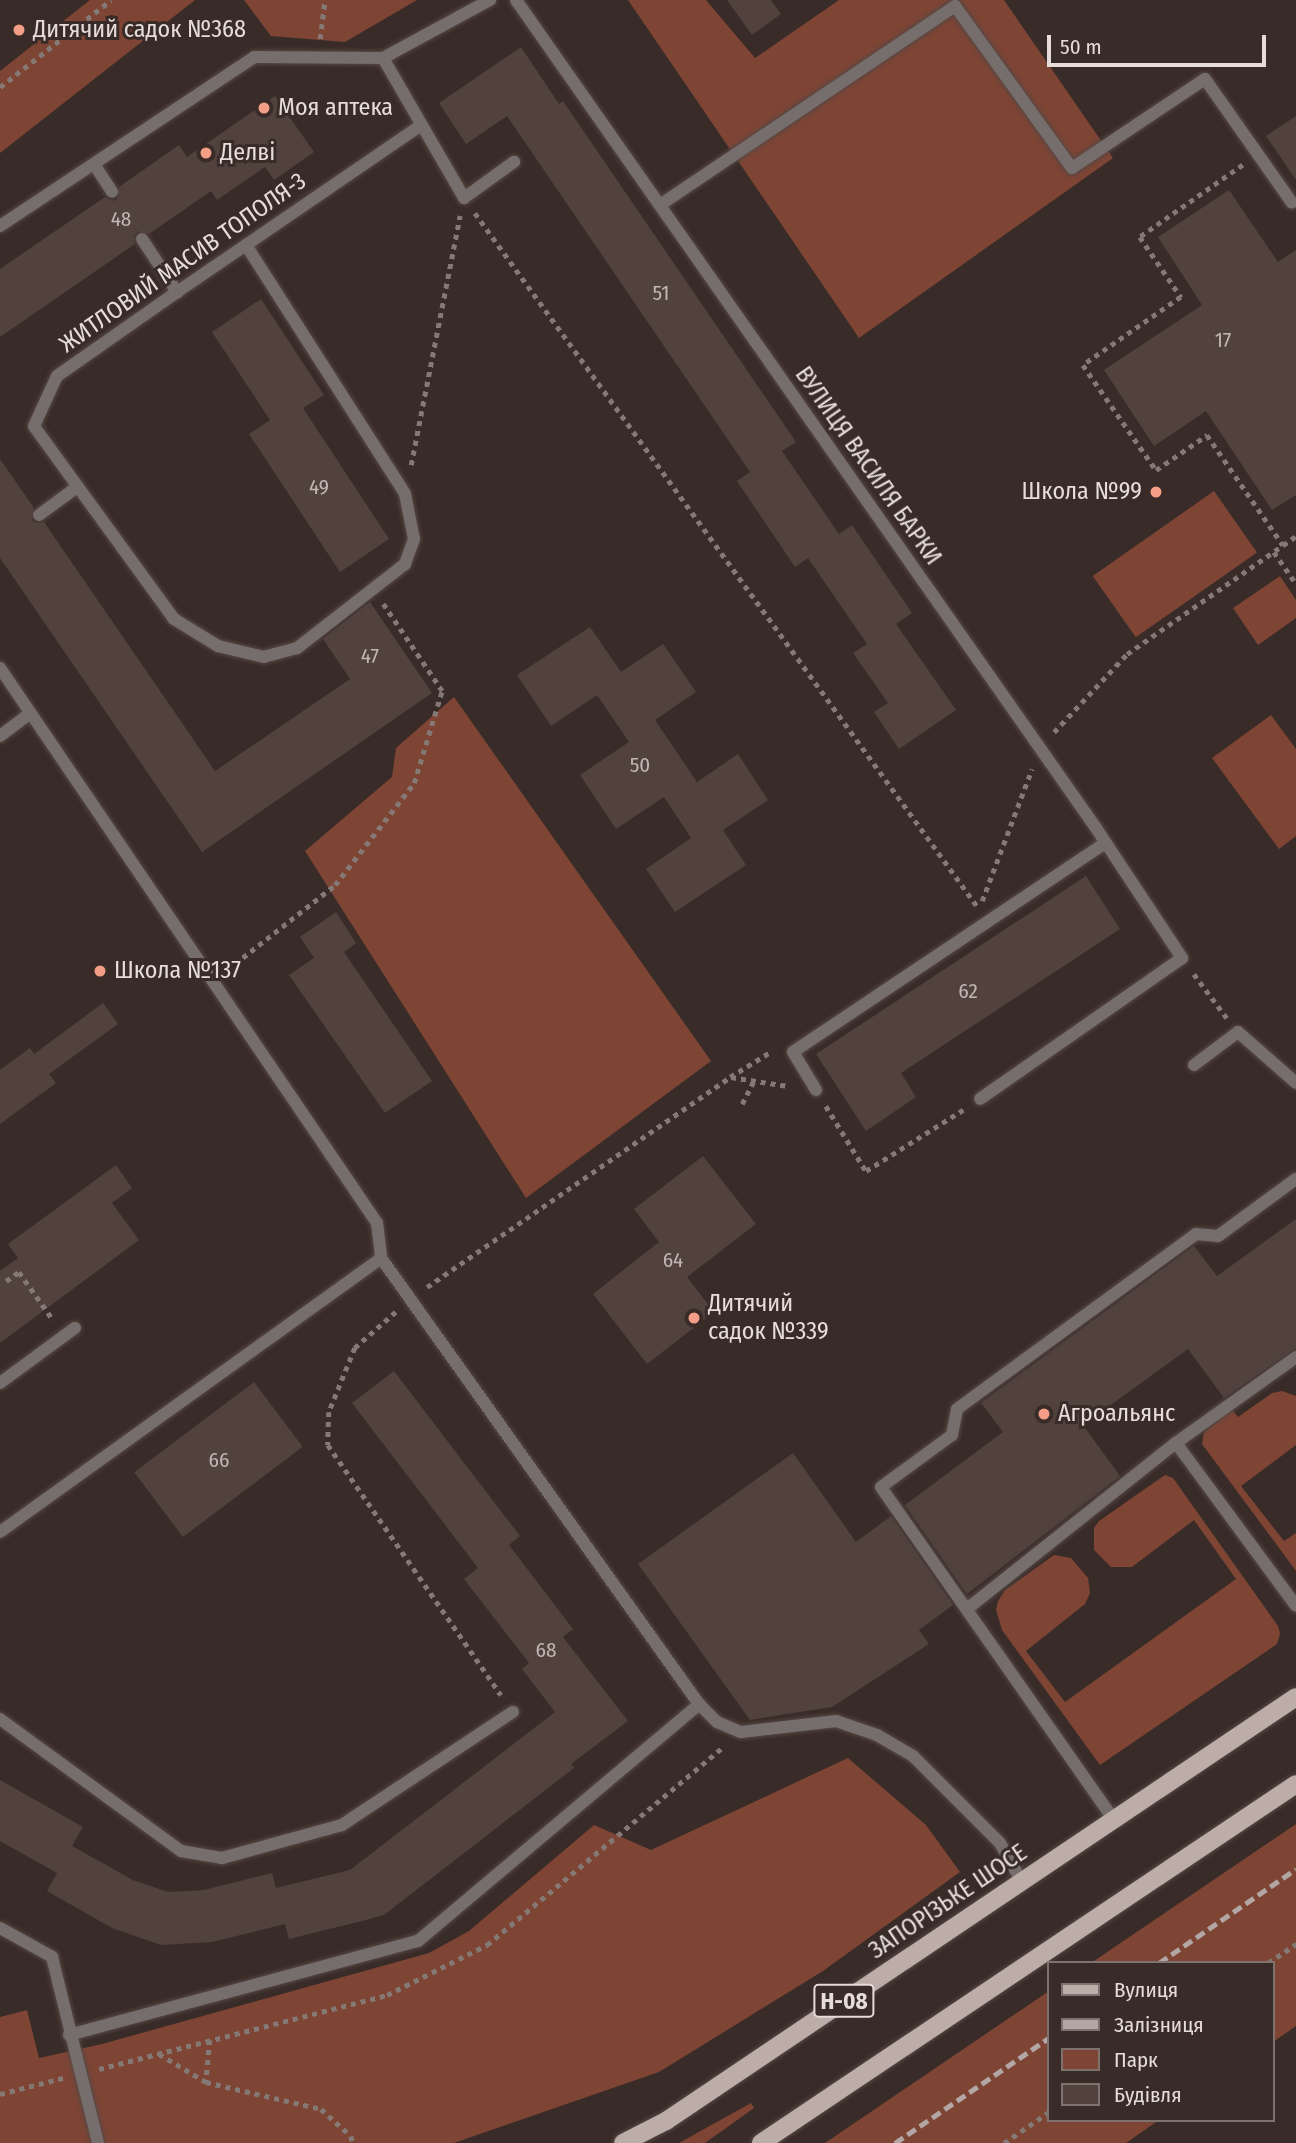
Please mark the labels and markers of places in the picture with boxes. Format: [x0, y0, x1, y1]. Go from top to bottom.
place label: Дитячий садок №368 [33, 16, 246, 44]
marker: Дитячий садок №368 [11, 22, 27, 38]
place label: Моя аптека [278, 94, 393, 122]
marker: Моя аптека [256, 100, 272, 116]
place label: Делві [220, 139, 275, 167]
marker: Делві [198, 145, 214, 161]
place label: Школа №99 [1022, 478, 1142, 506]
marker: Школа №99 [1148, 484, 1164, 500]
place label: Школа №137 [114, 957, 241, 985]
marker: Школа №137 [92, 963, 108, 979]
place label: Дитячий садок №339 [708, 1290, 829, 1346]
marker: Дитячий садок №339 [686, 1310, 702, 1326]
place label: Агроальянс [1058, 1400, 1175, 1428]
marker: Агроальянс [1036, 1406, 1052, 1422]

